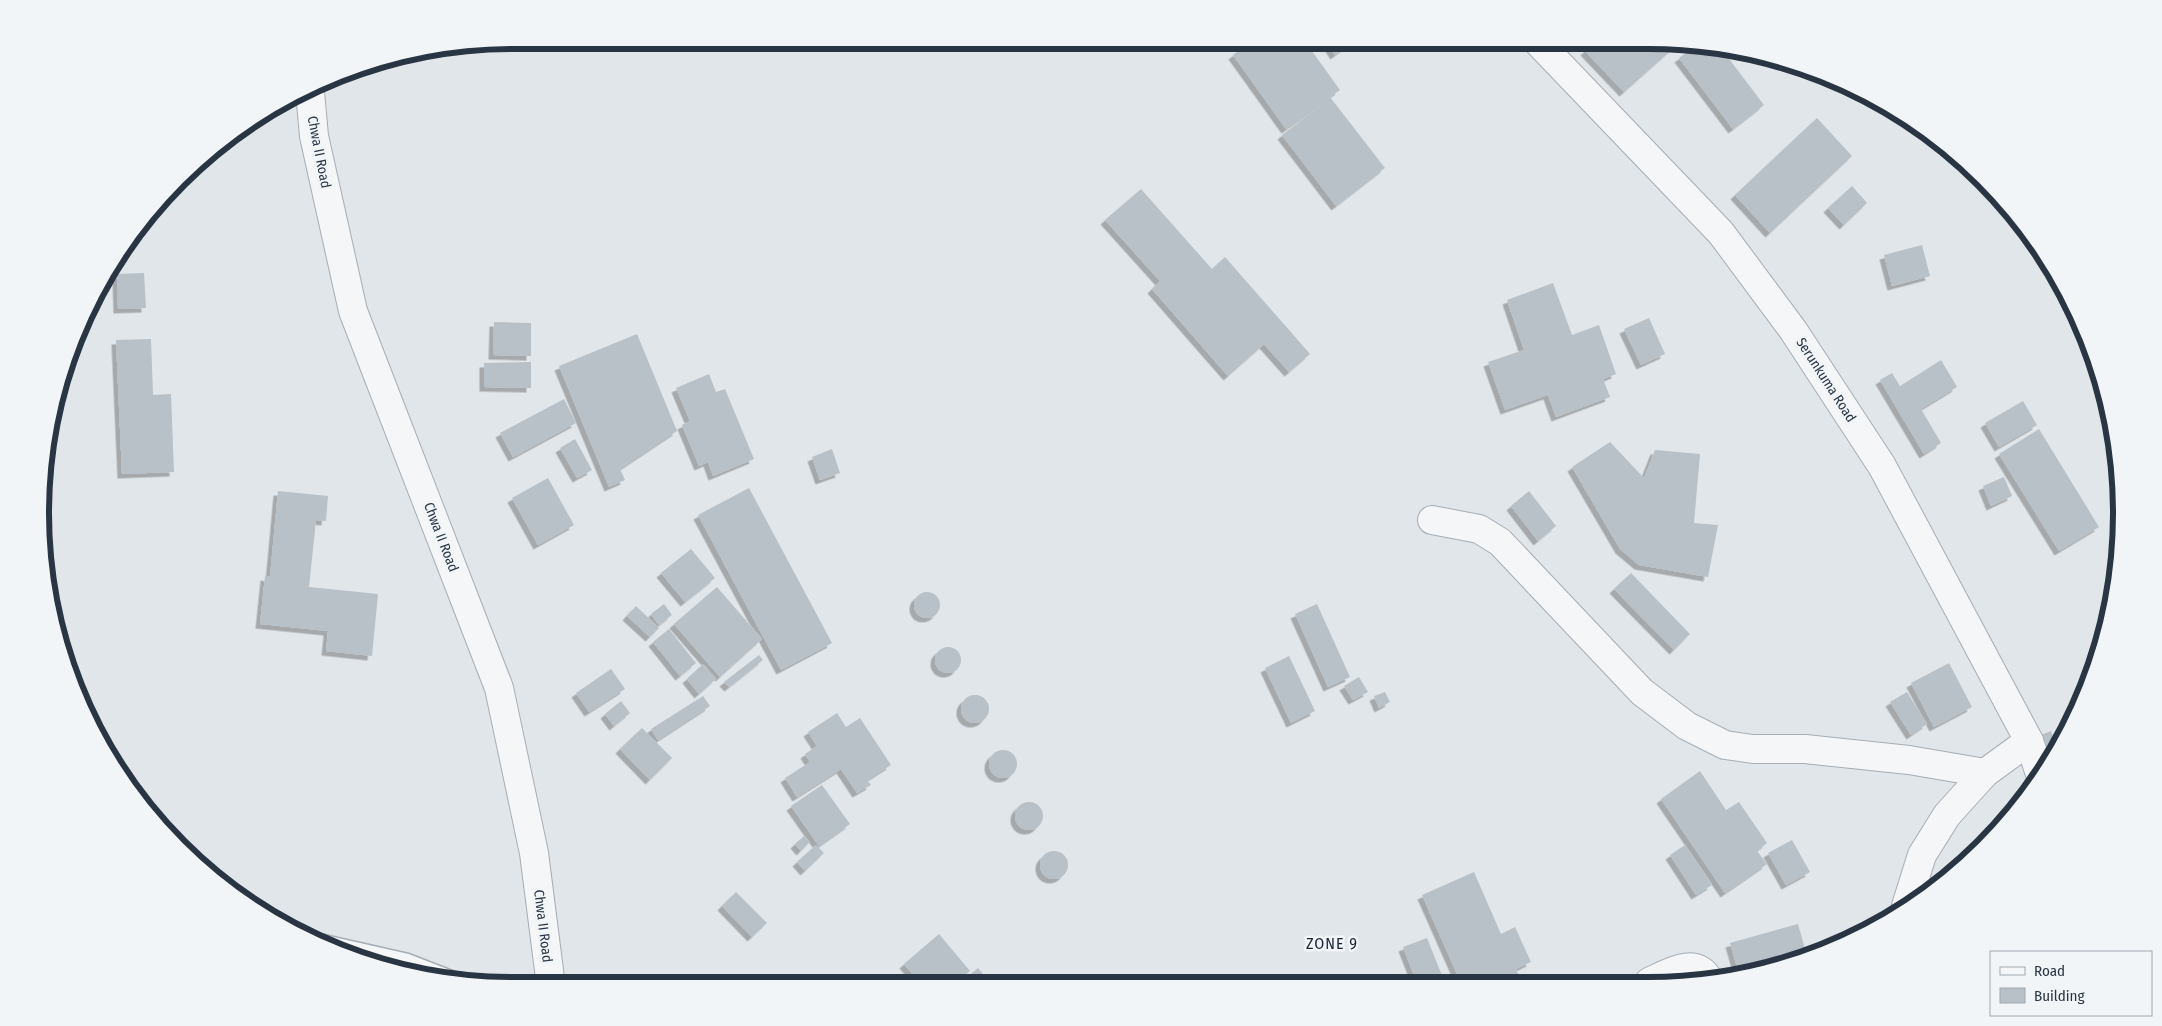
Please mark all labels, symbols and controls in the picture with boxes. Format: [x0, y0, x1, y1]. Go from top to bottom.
street label: Chwa II Road [304, 114, 334, 190]
street label: Serunkuma Road [1792, 335, 1860, 425]
street label: Chwa II Road [420, 500, 462, 574]
street label: Chwa II Road [530, 889, 556, 963]
district label: ZONE 9 [1306, 934, 1358, 953]
legend [1990, 951, 2152, 1016]
text: Road [2034, 962, 2065, 980]
text: Building [2034, 987, 2085, 1005]

